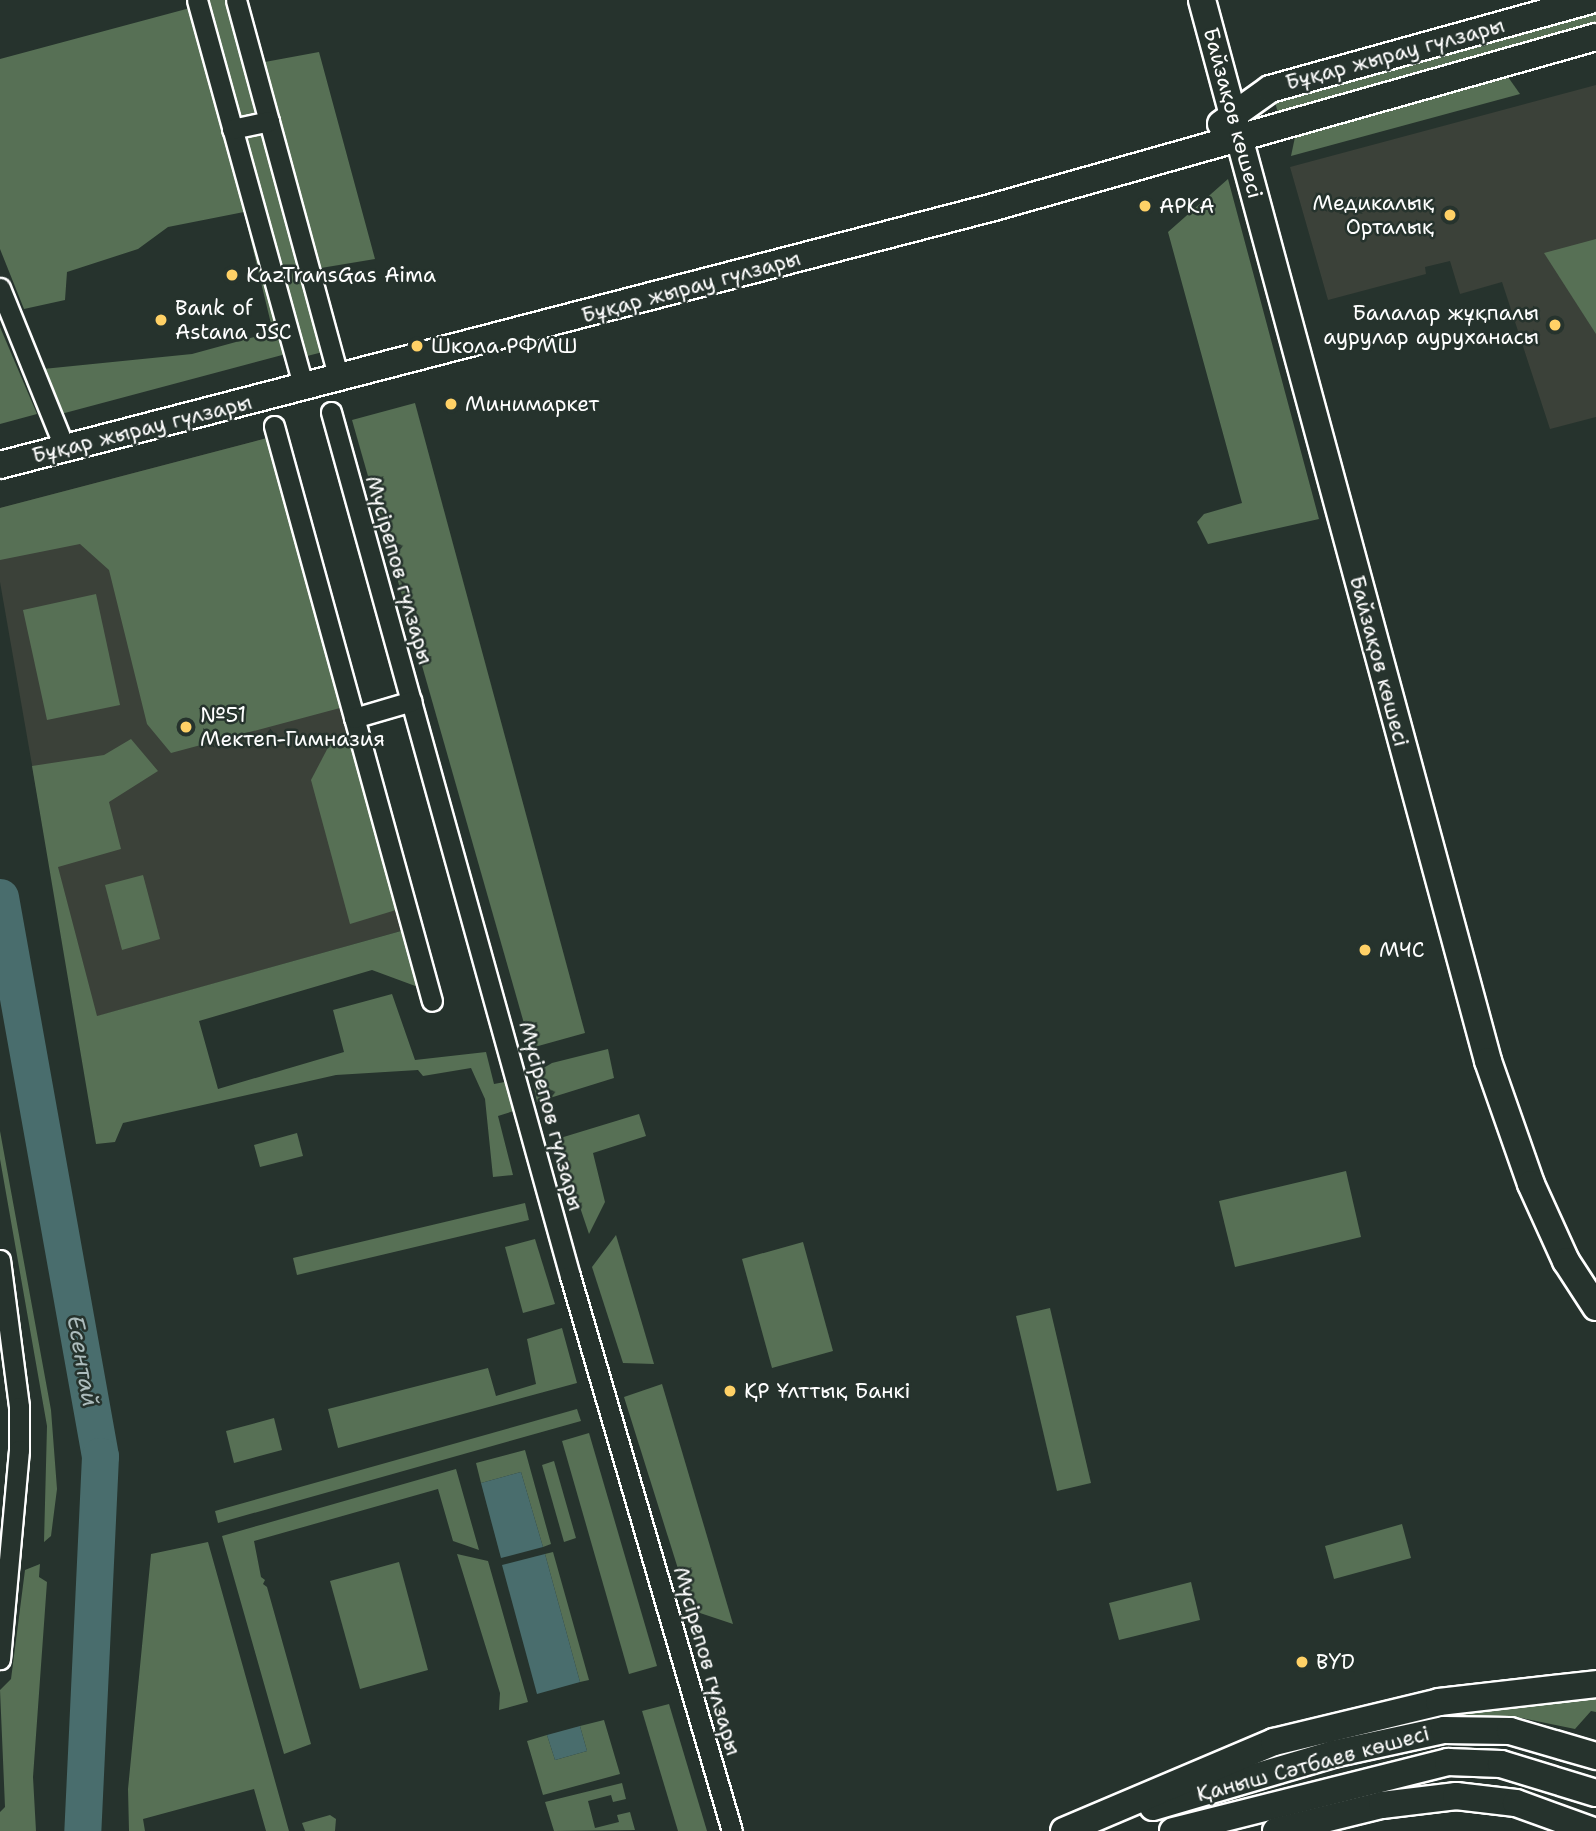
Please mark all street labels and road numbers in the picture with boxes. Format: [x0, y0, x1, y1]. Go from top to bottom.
street label: Бұқар жырау гүлзары [1283, 13, 1507, 95]
street label: Байзақов көшесі [1198, 25, 1268, 201]
street label: Бұқар жырау гүлзары [579, 246, 803, 328]
street label: Бұқар жырау гүлзары [29, 389, 255, 469]
street label: Мүсірепов гүлзары [360, 473, 438, 667]
street label: Байзақов көшесі [1344, 573, 1414, 749]
street label: Мүсірепов гүлзары [514, 1018, 588, 1214]
street label: Мүсірепов гүлзары [668, 1564, 746, 1758]
street label: Қаныш Сәтбаев көшесі [1194, 1721, 1432, 1807]

